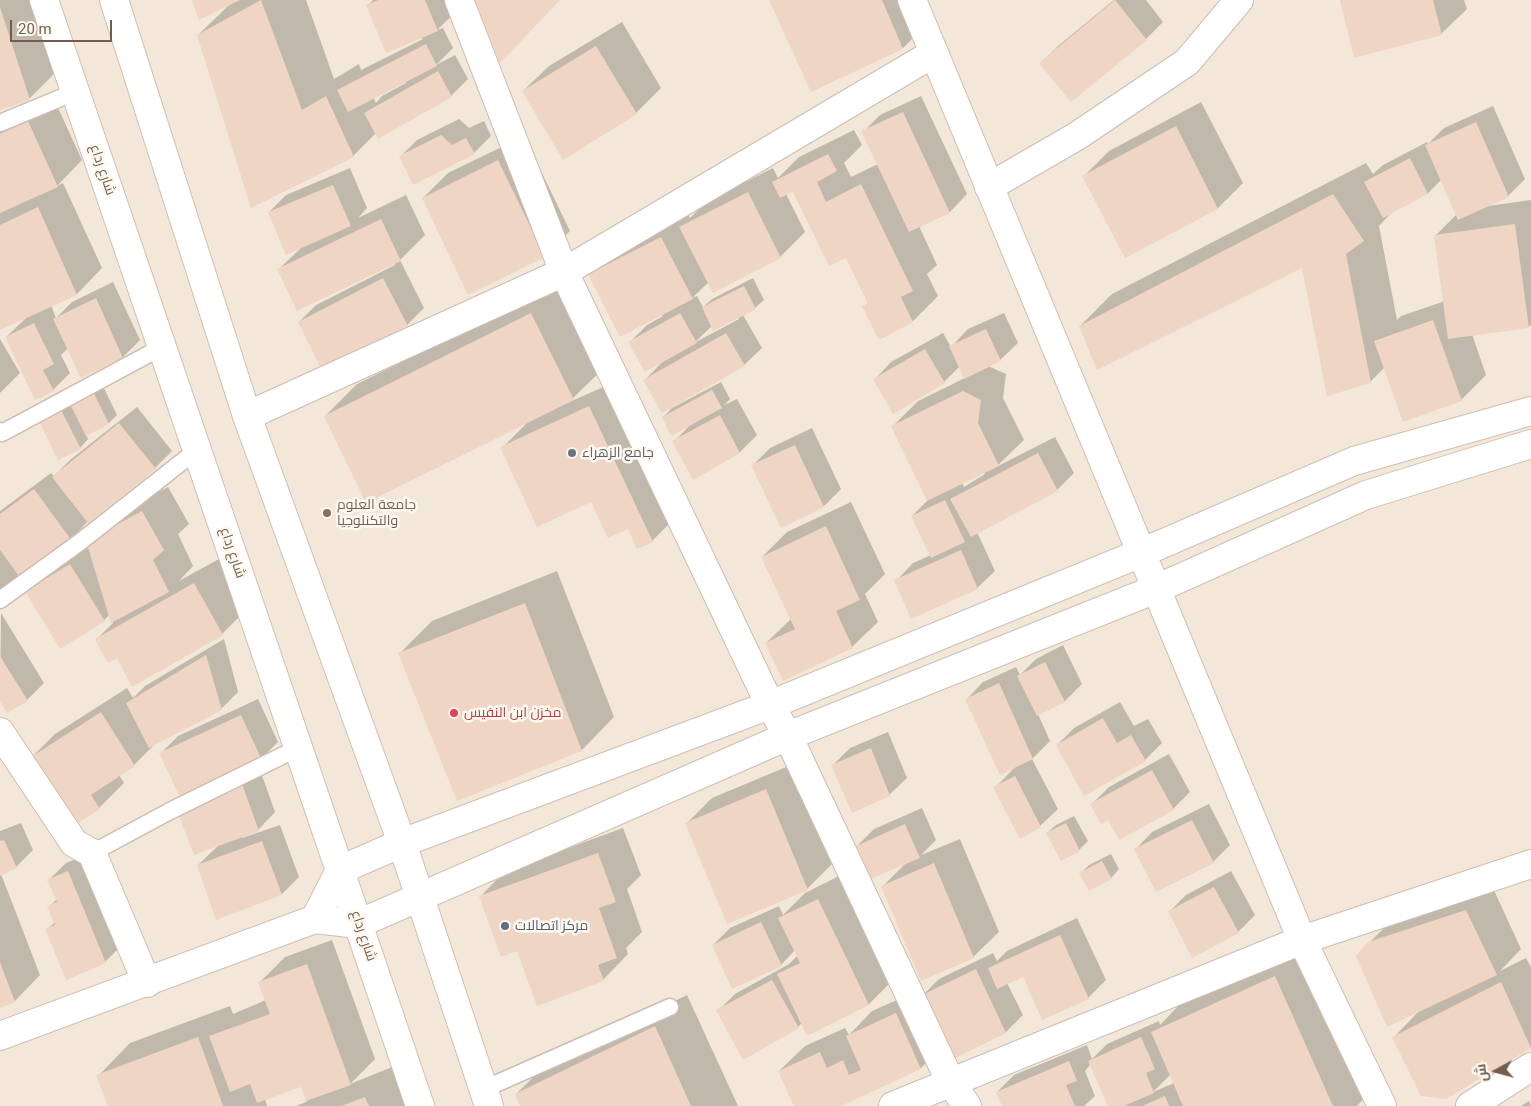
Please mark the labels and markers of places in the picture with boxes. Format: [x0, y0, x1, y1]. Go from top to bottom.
place label: جامع الزهراء [582, 445, 654, 461]
marker: جامع الزهراء [566, 447, 578, 459]
place label: جامعة العلوم والتكنلوجيا [337, 497, 416, 530]
marker: جامعة العلوم والتكنلوجيا [321, 507, 333, 519]
place label: مخزن ابن النفيس [464, 705, 561, 721]
marker: مخزن ابن النفيس [448, 707, 460, 719]
place label: مركز اتصالات [515, 918, 588, 934]
marker: مركز اتصالات [499, 920, 511, 932]

